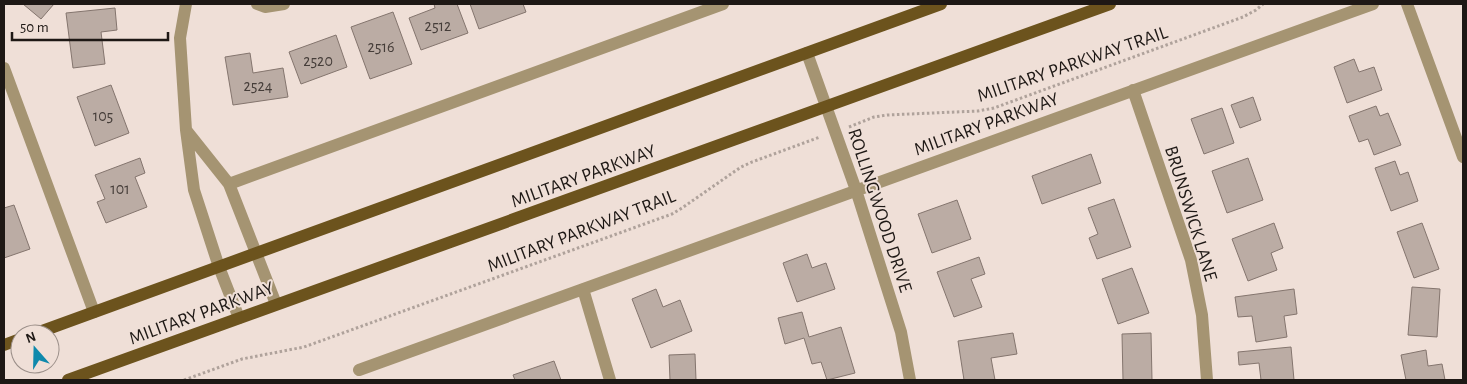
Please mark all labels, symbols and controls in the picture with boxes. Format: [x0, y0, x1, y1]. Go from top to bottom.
scale bar [12, 10, 169, 42]
house number: 2512 [425, 18, 451, 34]
text: 50 m [20, 20, 49, 35]
street label: MILITARY PARKWAY TRAIL [975, 23, 1170, 106]
house number: 2516 [368, 39, 395, 55]
house number: 2520 [303, 53, 333, 69]
house number: 2524 [244, 78, 273, 94]
street label: MILITARY PARKWAY [912, 89, 1062, 159]
house number: 105 [93, 108, 113, 124]
street label: ROLLINGWOOD DRIVE [844, 126, 915, 295]
street label: MILITARY PARKWAY [509, 141, 659, 211]
street label: BRUNSWICK LANE [1161, 144, 1220, 283]
house number: 101 [110, 181, 130, 197]
street label: MILITARY PARKWAY TRAIL [485, 187, 678, 276]
street label: MILITARY PARKWAY [127, 278, 277, 348]
north arrow [10, 324, 60, 374]
text: N [24, 329, 38, 346]

